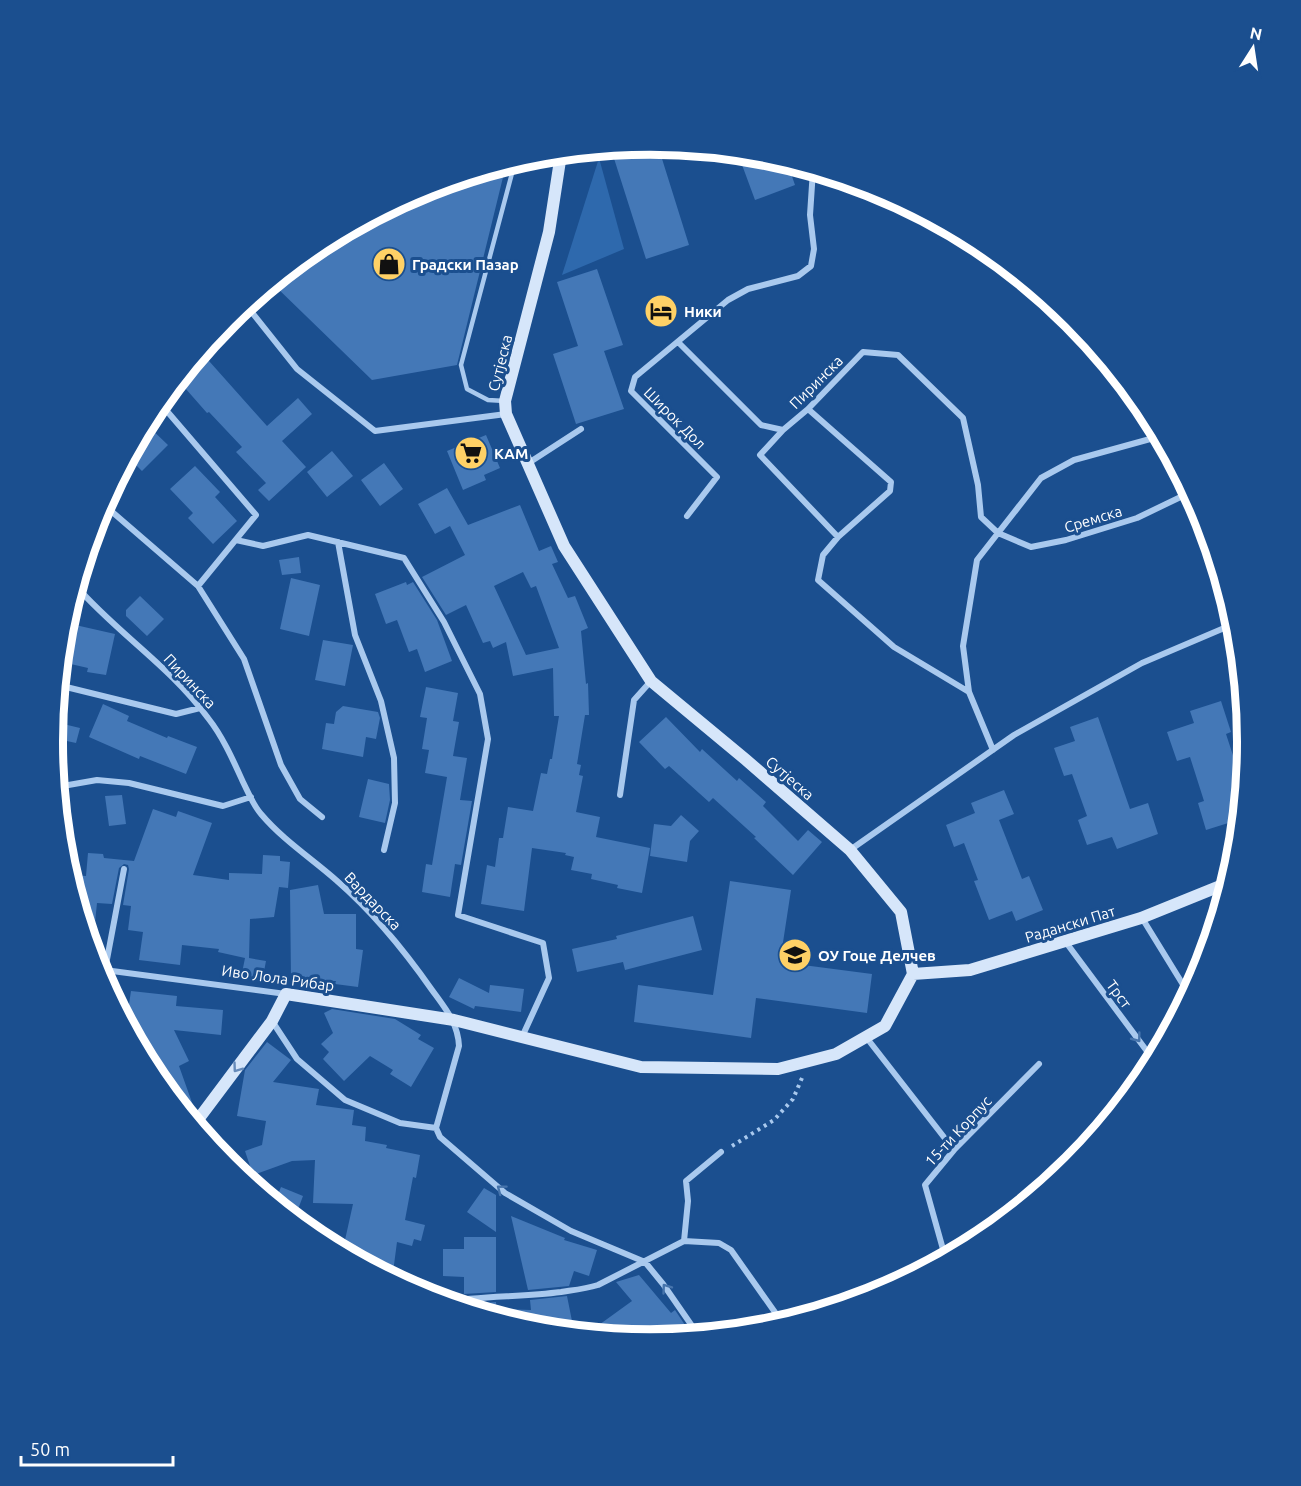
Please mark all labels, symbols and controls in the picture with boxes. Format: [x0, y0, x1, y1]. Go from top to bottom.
north arrow [1223, 18, 1283, 78]
text: N [1248, 23, 1264, 43]
shop icon: Градски Пазар [371, 246, 407, 282]
place label: Градски Пазар [412, 256, 519, 273]
hotel icon: Ники [643, 293, 679, 329]
place label: Ники [684, 303, 722, 320]
street label: Сутјеска [485, 333, 515, 393]
street label: Пиринска [786, 352, 846, 412]
street label: Широк Дол [641, 384, 709, 452]
supermarket icon: КАМ [453, 435, 489, 471]
place label: КАМ [494, 445, 528, 462]
street label: Сремска [1062, 502, 1124, 536]
street label: Пиринска [161, 650, 219, 712]
street label: Сутјеска [763, 753, 817, 803]
street label: Вардарска [341, 869, 405, 933]
street label: Радански Пат [1023, 902, 1118, 946]
school or university icon: ОУ Гоце Делчев [777, 937, 813, 973]
place label: ОУ Гоце Делчев [818, 947, 936, 964]
street label: Иво Лола Рибар [221, 962, 335, 994]
street label: Трст [1103, 977, 1135, 1012]
one-way arrow [1130, 1032, 1141, 1043]
one-way arrow [233, 1061, 244, 1072]
street label: 15-ти Корпус [921, 1092, 995, 1170]
one-way arrow [497, 1186, 508, 1197]
one-way arrow [662, 1284, 673, 1295]
scale bar [21, 1429, 172, 1467]
text: 50 m [30, 1439, 70, 1459]

